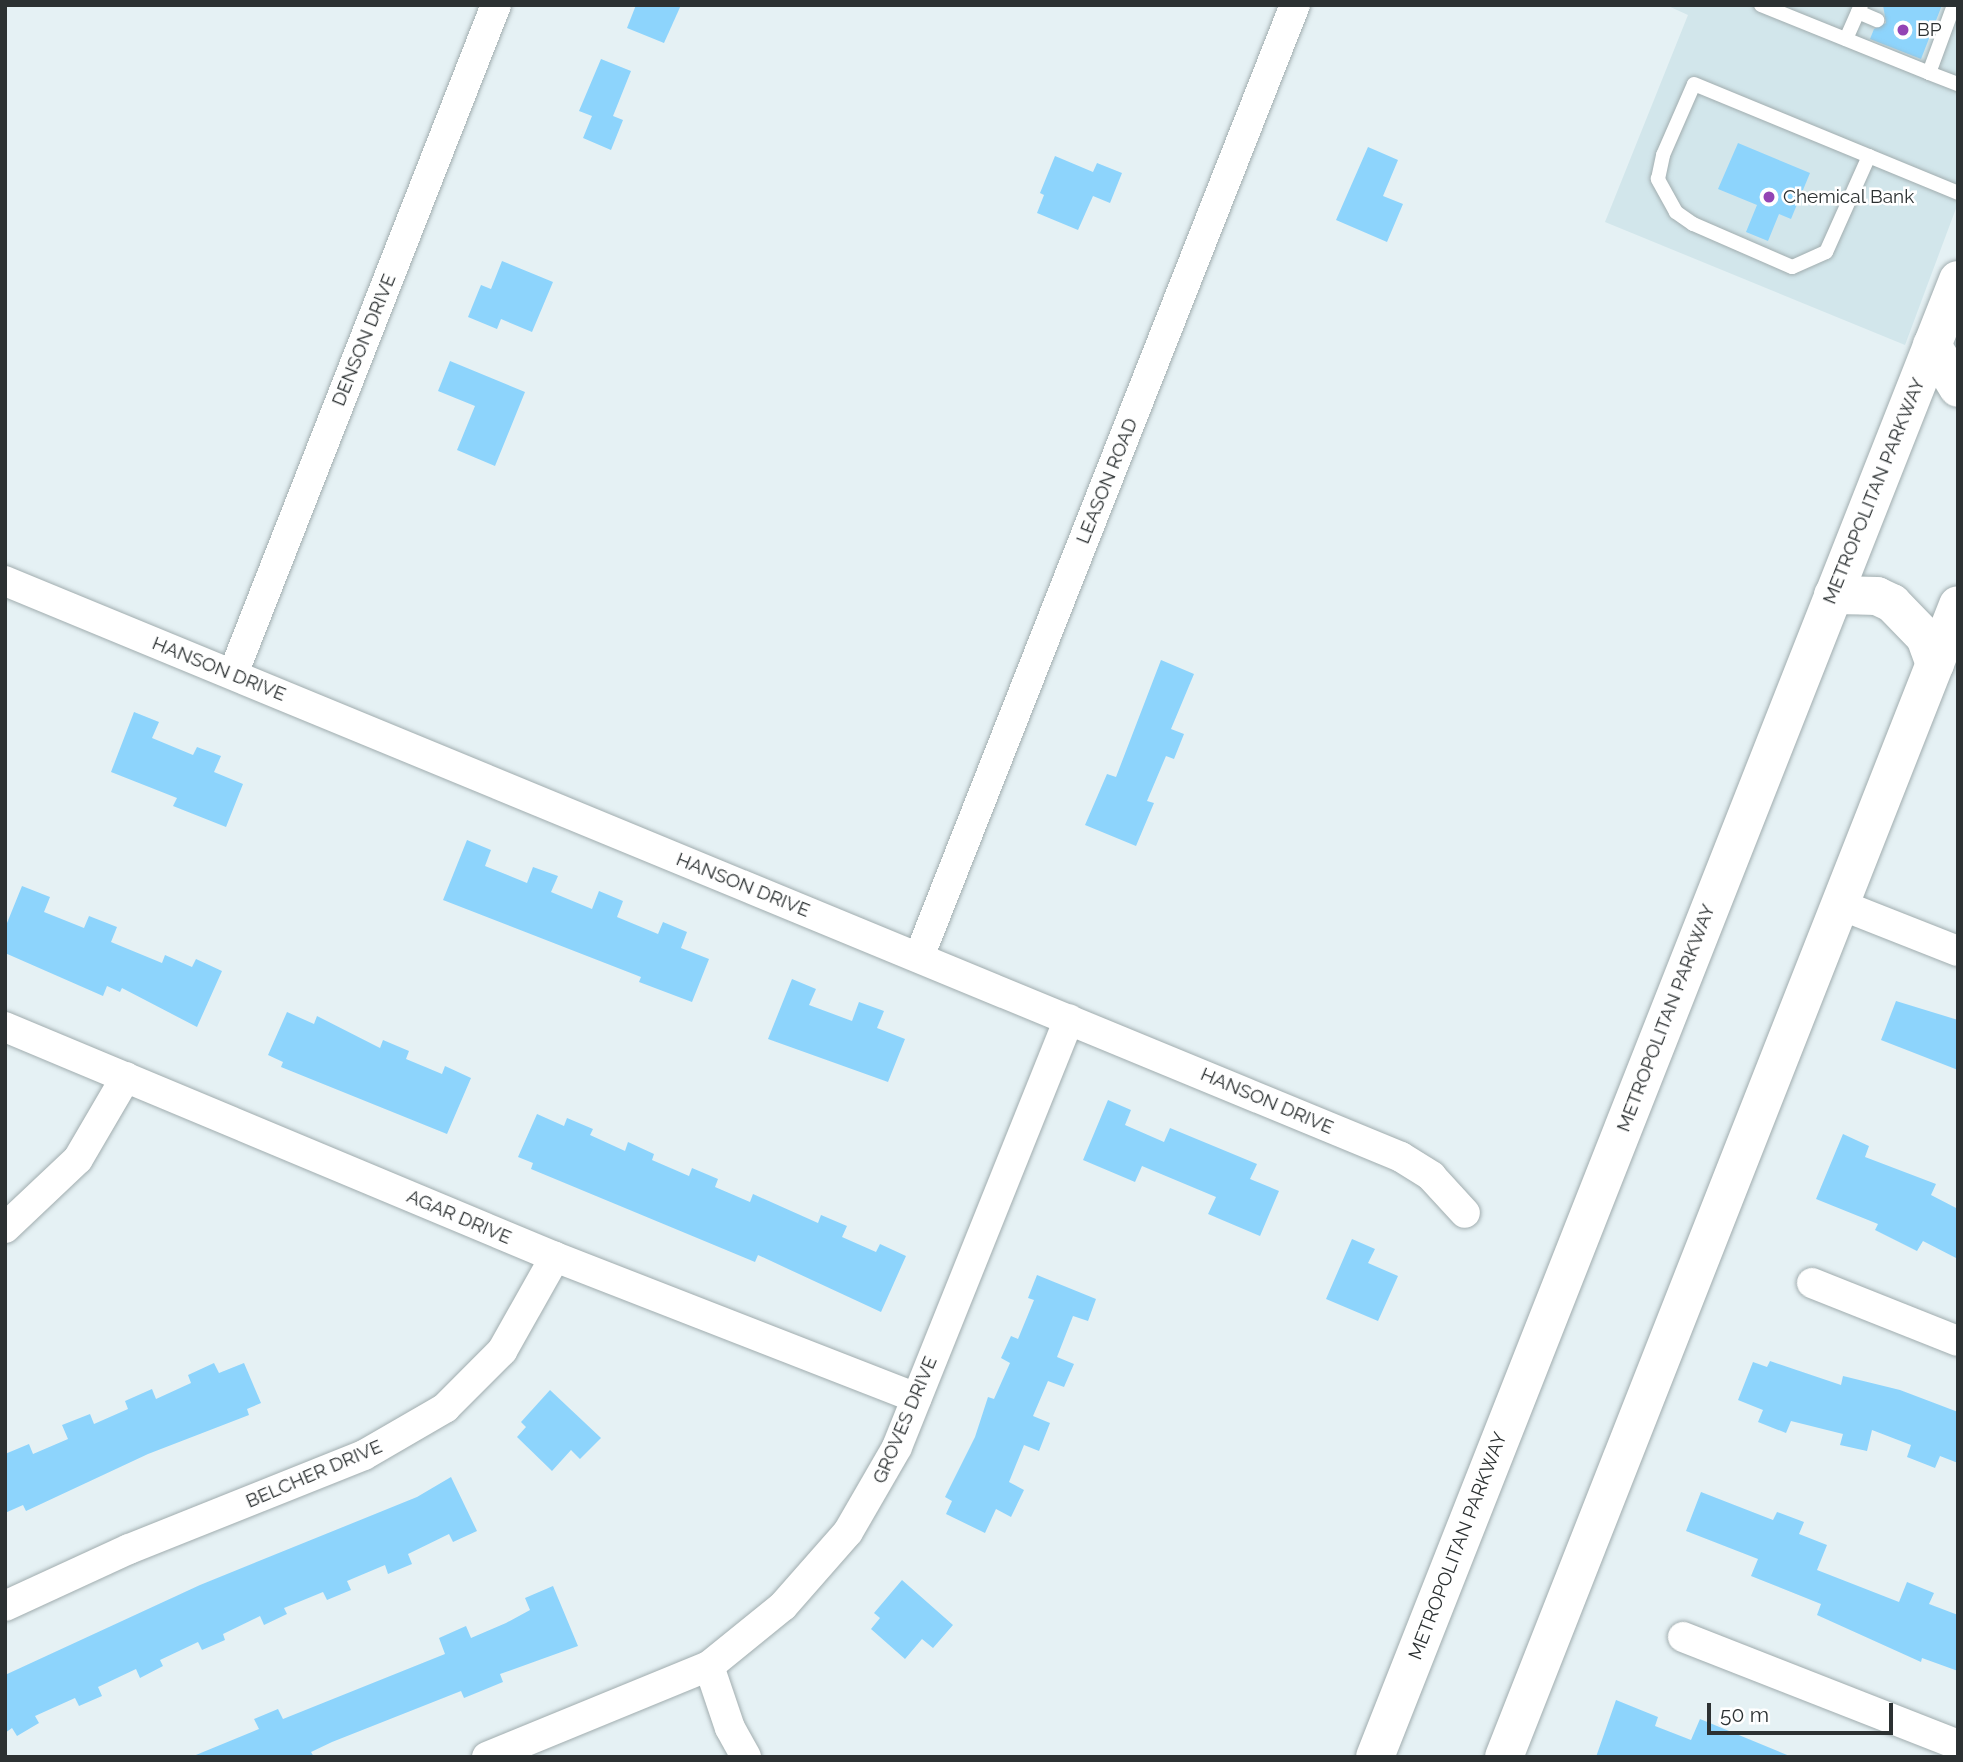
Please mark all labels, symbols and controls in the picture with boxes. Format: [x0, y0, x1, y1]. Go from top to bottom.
place label: BP [1917, 19, 1941, 41]
marker: BP [1895, 22, 1911, 38]
place label: Chemical Bank [1783, 186, 1915, 208]
marker: Chemical Bank [1761, 189, 1777, 205]
street label: DENSON DRIVE [327, 271, 401, 409]
street label: METROPOLITAN PARKWAY [1818, 375, 1930, 607]
street label: LEASON ROAD [1071, 415, 1143, 547]
street label: HANSON DRIVE [149, 632, 289, 706]
street label: HANSON DRIVE [673, 848, 813, 922]
street label: METROPOLITAN PARKWAY [1612, 901, 1720, 1135]
street label: HANSON DRIVE [1197, 1063, 1337, 1139]
street label: AGAR DRIVE [403, 1185, 515, 1249]
street label: GROVES DRIVE [868, 1353, 942, 1487]
street label: METROPOLITAN PARKWAY [1404, 1429, 1512, 1663]
street label: BELCHER DRIVE [242, 1435, 386, 1513]
scale bar [1711, 1688, 1896, 1732]
text: 50 m [1720, 1702, 1769, 1727]

